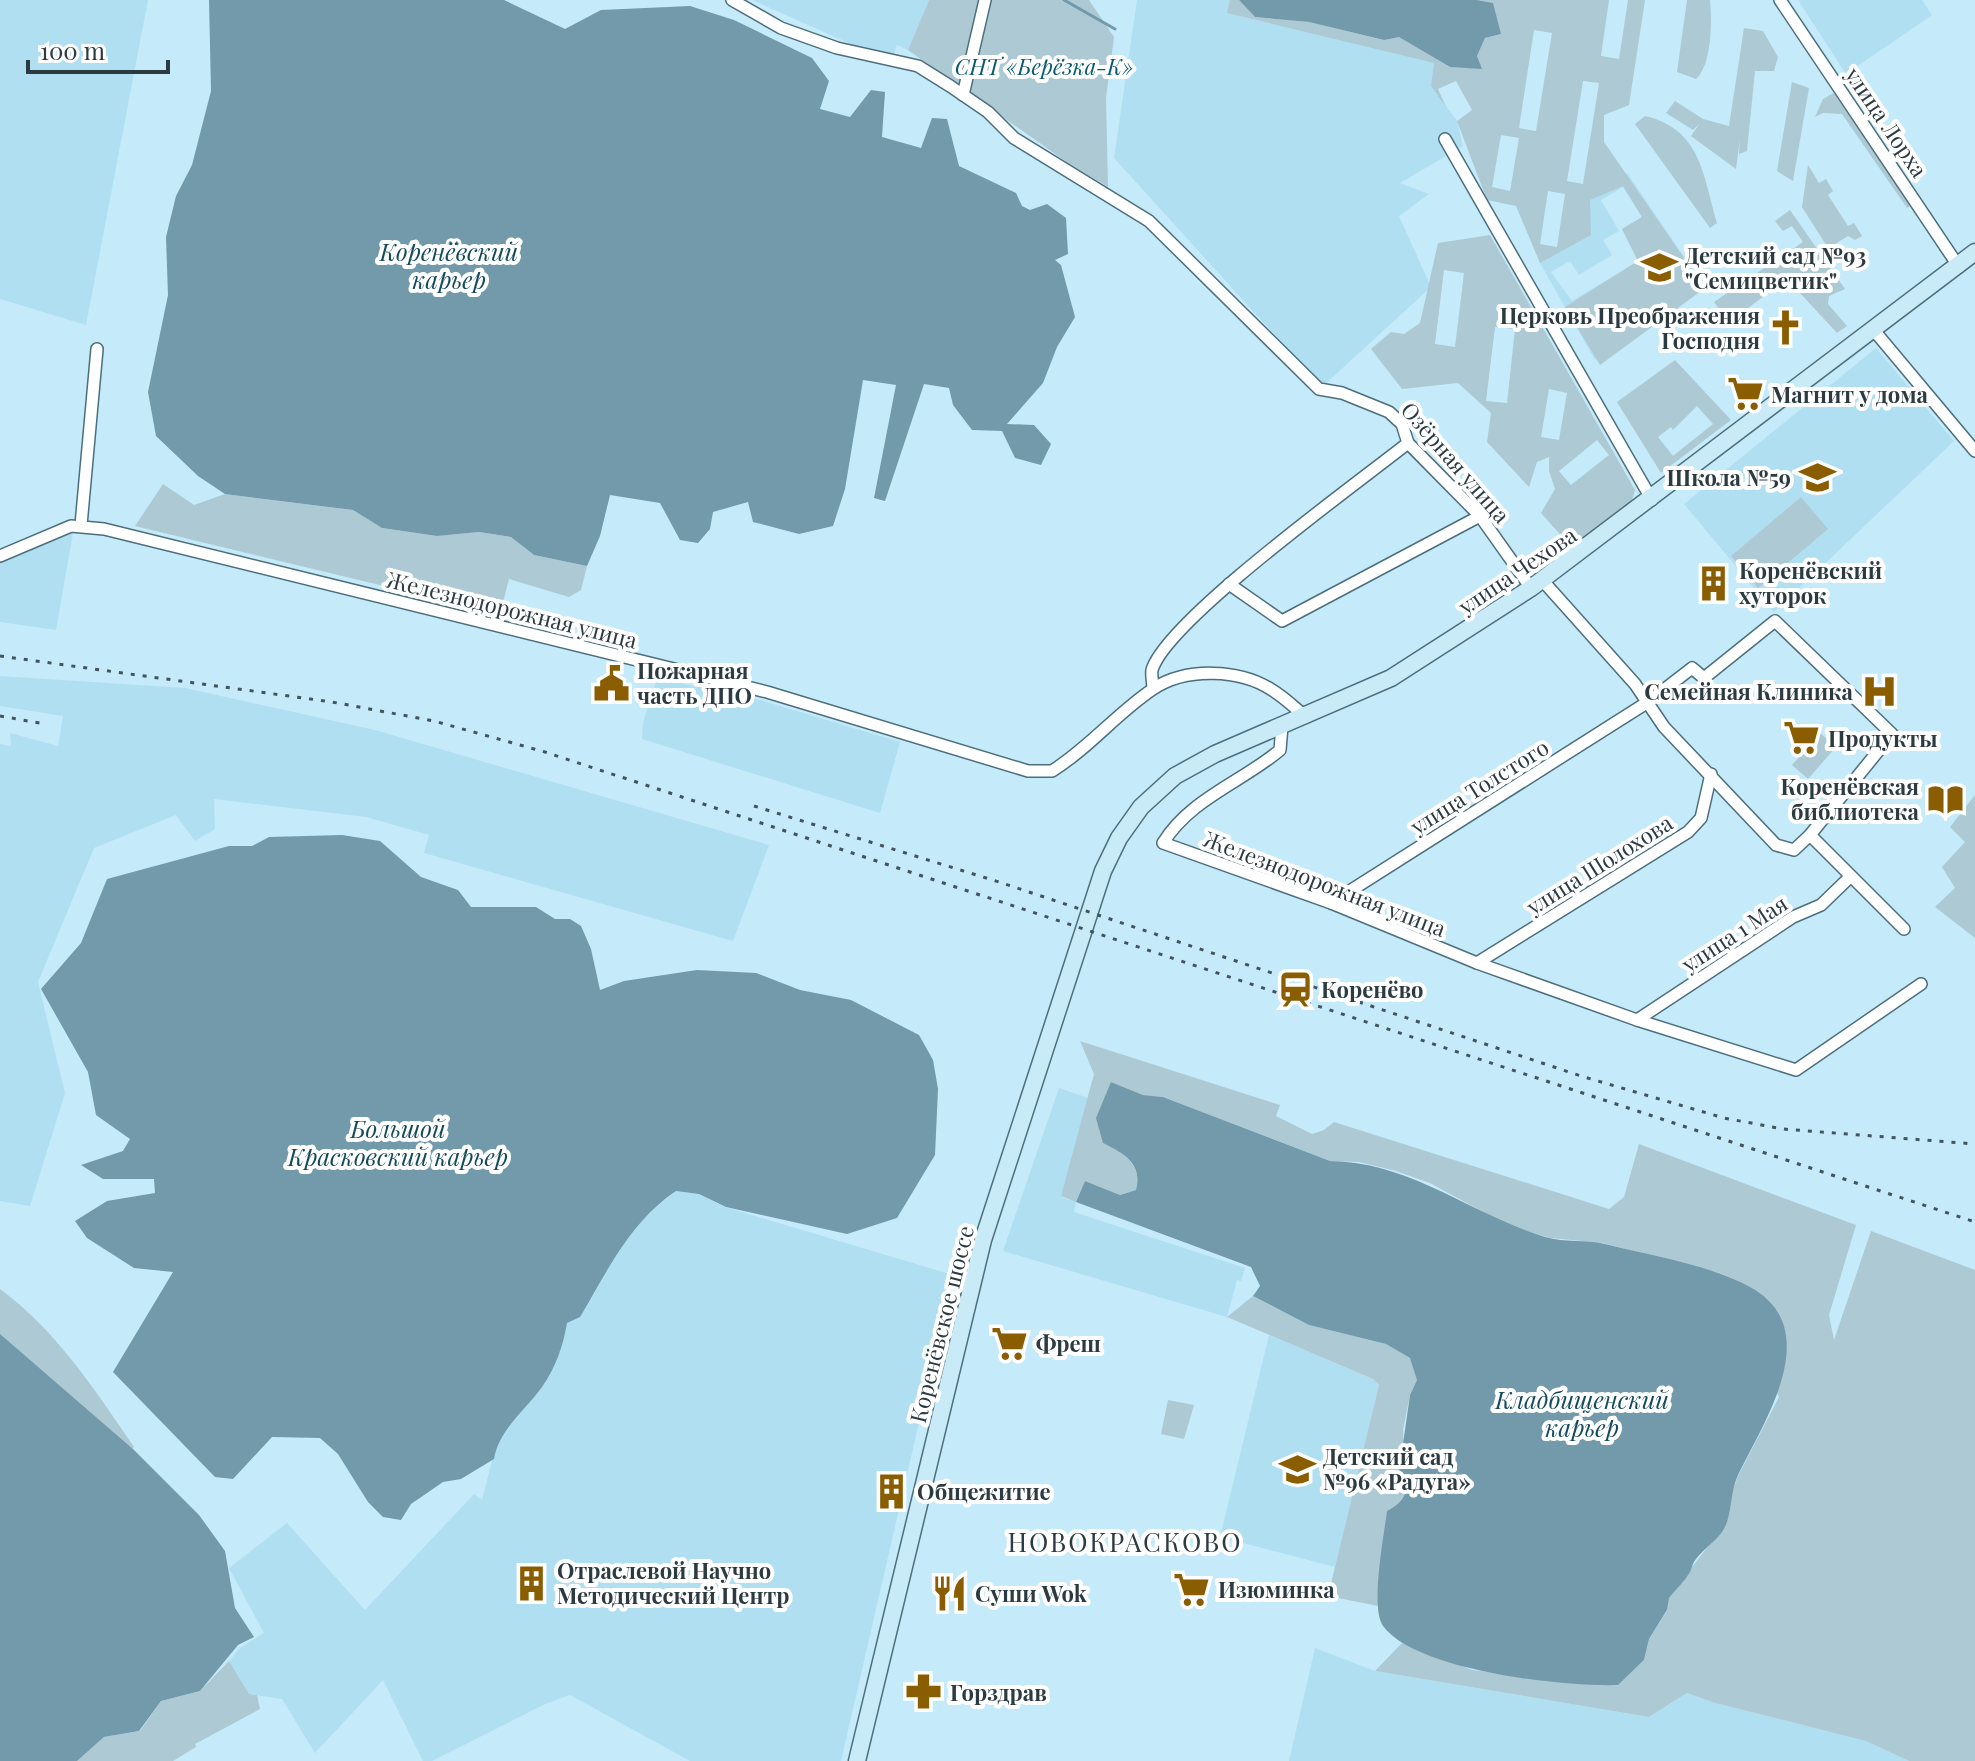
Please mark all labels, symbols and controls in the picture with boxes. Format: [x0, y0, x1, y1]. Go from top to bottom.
scale bar [28, 24, 168, 74]
text: 100 m [40, 34, 105, 66]
park label: СНТ «Берёзка-К» [955, 51, 1133, 81]
street label: улица Лорха [1839, 60, 1935, 183]
water label: Коренёвский карьер [379, 235, 519, 295]
place label: Детский сад №93 "Семицветик" [1685, 240, 1866, 295]
school or university icon: Детский сад №93 "Семицветик" [1640, 249, 1678, 287]
place label: Церковь Преображения Господня [1500, 300, 1760, 355]
church icon: Церковь Преображения Господня [1767, 309, 1805, 347]
supermarket icon: Магнит у дома [1726, 375, 1764, 413]
place label: Магнит у дома [1771, 379, 1929, 409]
street label: Озёрная улица [1395, 395, 1517, 529]
school or university icon: Школа №59 [1798, 458, 1836, 496]
place label: Школа №59 [1666, 462, 1791, 492]
street label: улица Чехова [1451, 519, 1582, 621]
place label: Коренёвский хуторок [1739, 555, 1882, 610]
street label: Железнодорожная улица [384, 563, 640, 655]
building icon: Коренёвский хуторок [1694, 564, 1732, 602]
place label: Пожарная часть ДПО [637, 655, 752, 710]
public building icon: Пожарная часть ДПО [592, 664, 630, 702]
hospital icon: Семейная Клиника [1860, 672, 1898, 710]
place label: Семейная Клиника [1644, 676, 1854, 706]
supermarket icon: Продукты [1783, 719, 1821, 757]
place label: Продукты [1828, 723, 1938, 753]
street label: улица Толстого [1403, 731, 1554, 841]
place label: Коренёвская библиотека [1780, 771, 1920, 826]
library icon: Коренёвская библиотека [1926, 780, 1964, 818]
street label: улица Шолохова [1520, 807, 1678, 921]
street label: Железнодорожная улица [1200, 823, 1450, 943]
street label: улица 1 Мая [1675, 888, 1793, 979]
station icon: Коренёво [1276, 970, 1314, 1008]
place label: Коренёво [1321, 974, 1423, 1004]
water label: Большой Красковский карьер [287, 1112, 508, 1172]
street label: Коренёвское шоссе [902, 1222, 980, 1426]
supermarket icon: Фреш [991, 1324, 1029, 1362]
place label: Фреш [1036, 1328, 1101, 1358]
water label: Кладбищенский карьер [1494, 1383, 1669, 1443]
place label: Детский сад №96 «Радуга» [1323, 1441, 1471, 1496]
school or university icon: Детский сад №96 «Радуга» [1278, 1450, 1316, 1488]
building icon: Общежитие [872, 1472, 910, 1510]
place label: Общежитие [917, 1476, 1051, 1506]
district label: НОВОКРАСКОВО [1008, 1524, 1243, 1559]
place label: Отраслевой Научно Методический Центр [557, 1555, 789, 1610]
building icon: Отраслевой Научно Методический Центр [512, 1564, 550, 1602]
supermarket icon: Изюминка [1173, 1570, 1211, 1608]
restaurant icon: Суши Wok [930, 1574, 968, 1612]
place label: Изюминка [1218, 1574, 1335, 1604]
place label: Суши Wok [975, 1578, 1087, 1608]
pharmacy icon: Горздрав [905, 1673, 943, 1711]
place label: Горздрав [950, 1677, 1047, 1707]

